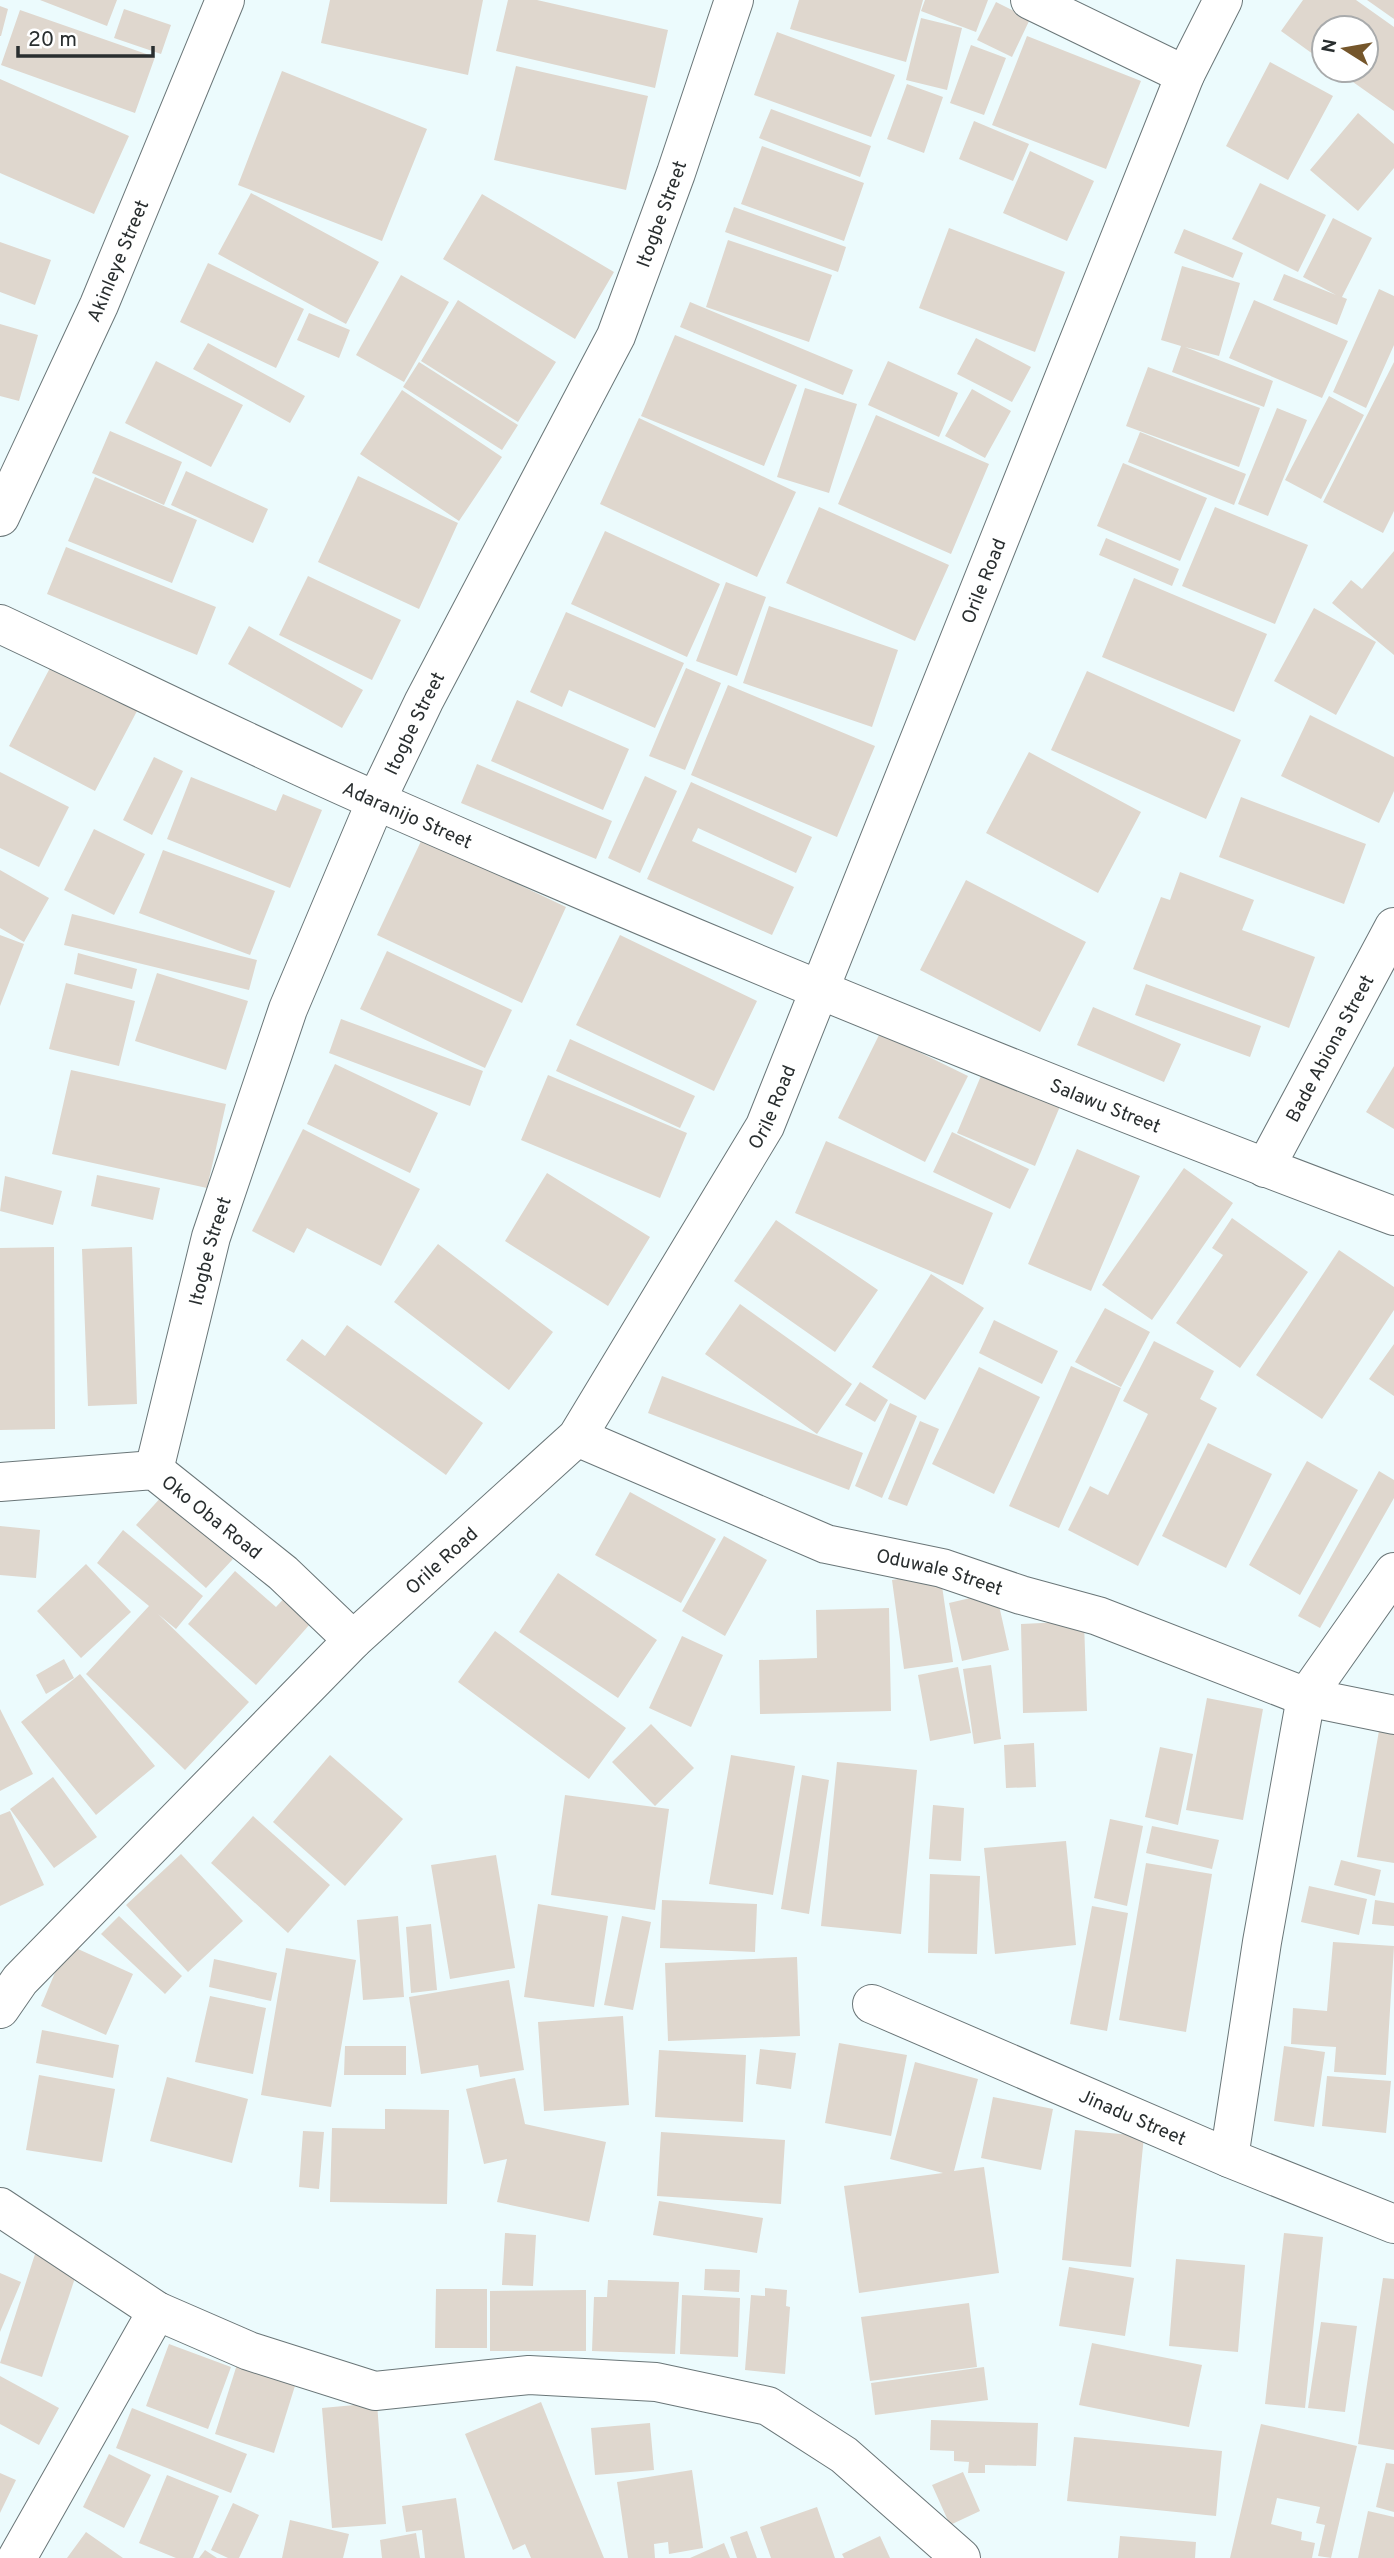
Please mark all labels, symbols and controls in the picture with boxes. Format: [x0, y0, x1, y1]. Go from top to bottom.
scale bar [18, 14, 152, 58]
north arrow [1310, 14, 1380, 84]
text: 20 m [28, 27, 77, 54]
text: N [1317, 37, 1343, 55]
street label: Itogbe Street [632, 158, 693, 271]
street label: Akinleye Street [83, 197, 155, 326]
street label: Orile Road [957, 535, 1013, 628]
street label: Itogbe Street [380, 668, 451, 779]
street label: Adaranijo Street [338, 777, 475, 855]
street label: Bade Abiona Street [1282, 971, 1380, 1127]
street label: Orile Road [744, 1062, 802, 1154]
street label: Salawu Street [1046, 1074, 1164, 1140]
street label: Itogbe Street [185, 1194, 238, 1308]
street label: Oko Oba Road [156, 1471, 266, 1565]
street label: Orile Road [401, 1523, 484, 1601]
street label: Oduwale Street [874, 1545, 1006, 1602]
street label: Jinadu Street [1075, 2085, 1189, 2152]

